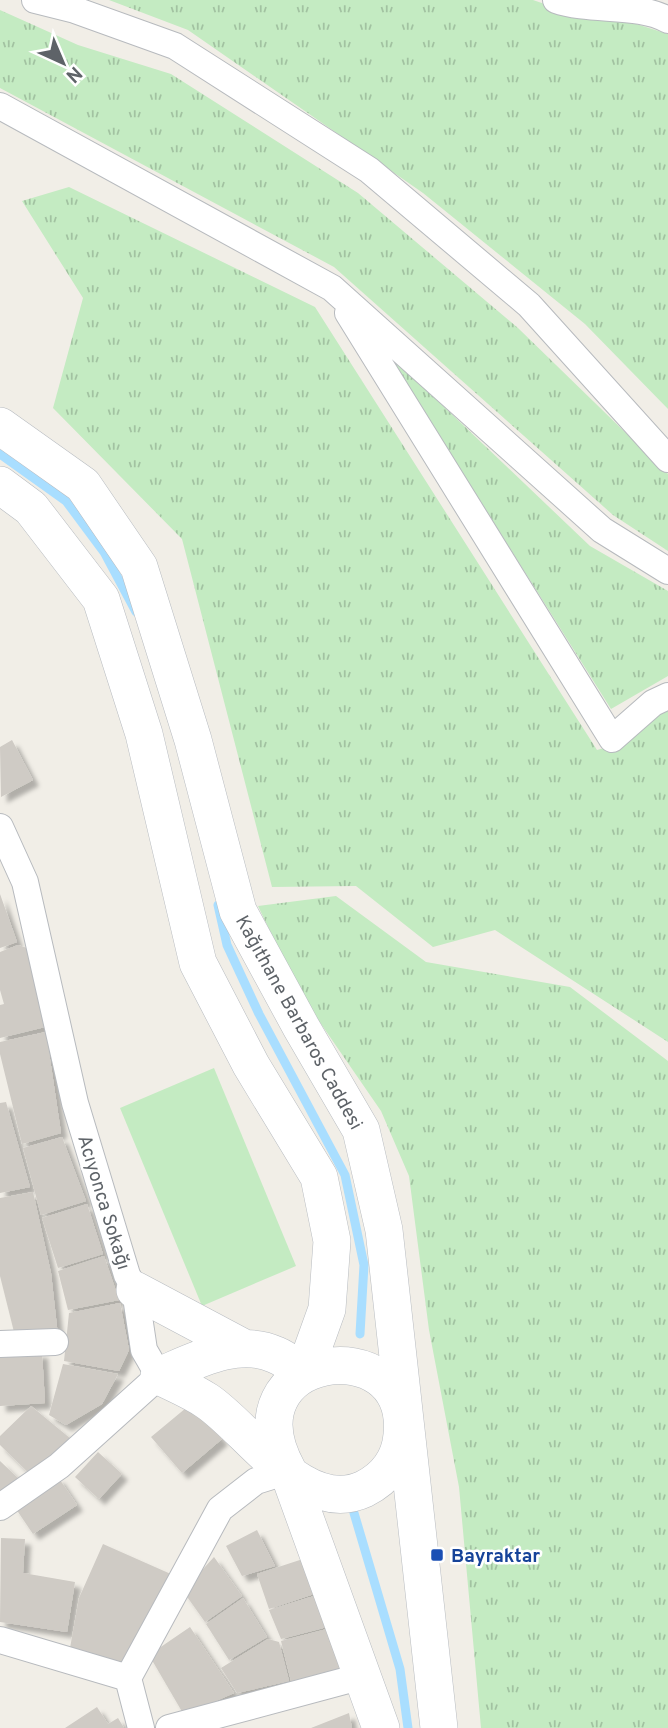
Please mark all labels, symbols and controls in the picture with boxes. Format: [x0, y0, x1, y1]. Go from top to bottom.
north arrow [28, 28, 98, 98]
text: N [60, 60, 87, 87]
street label: Kağıthane Barbaros Caddesi [229, 912, 367, 1134]
street label: Acıyonca Sokağı [71, 1132, 135, 1273]
place label: Bayraktar [451, 1545, 540, 1569]
marker: Bayraktar [429, 1547, 445, 1563]

